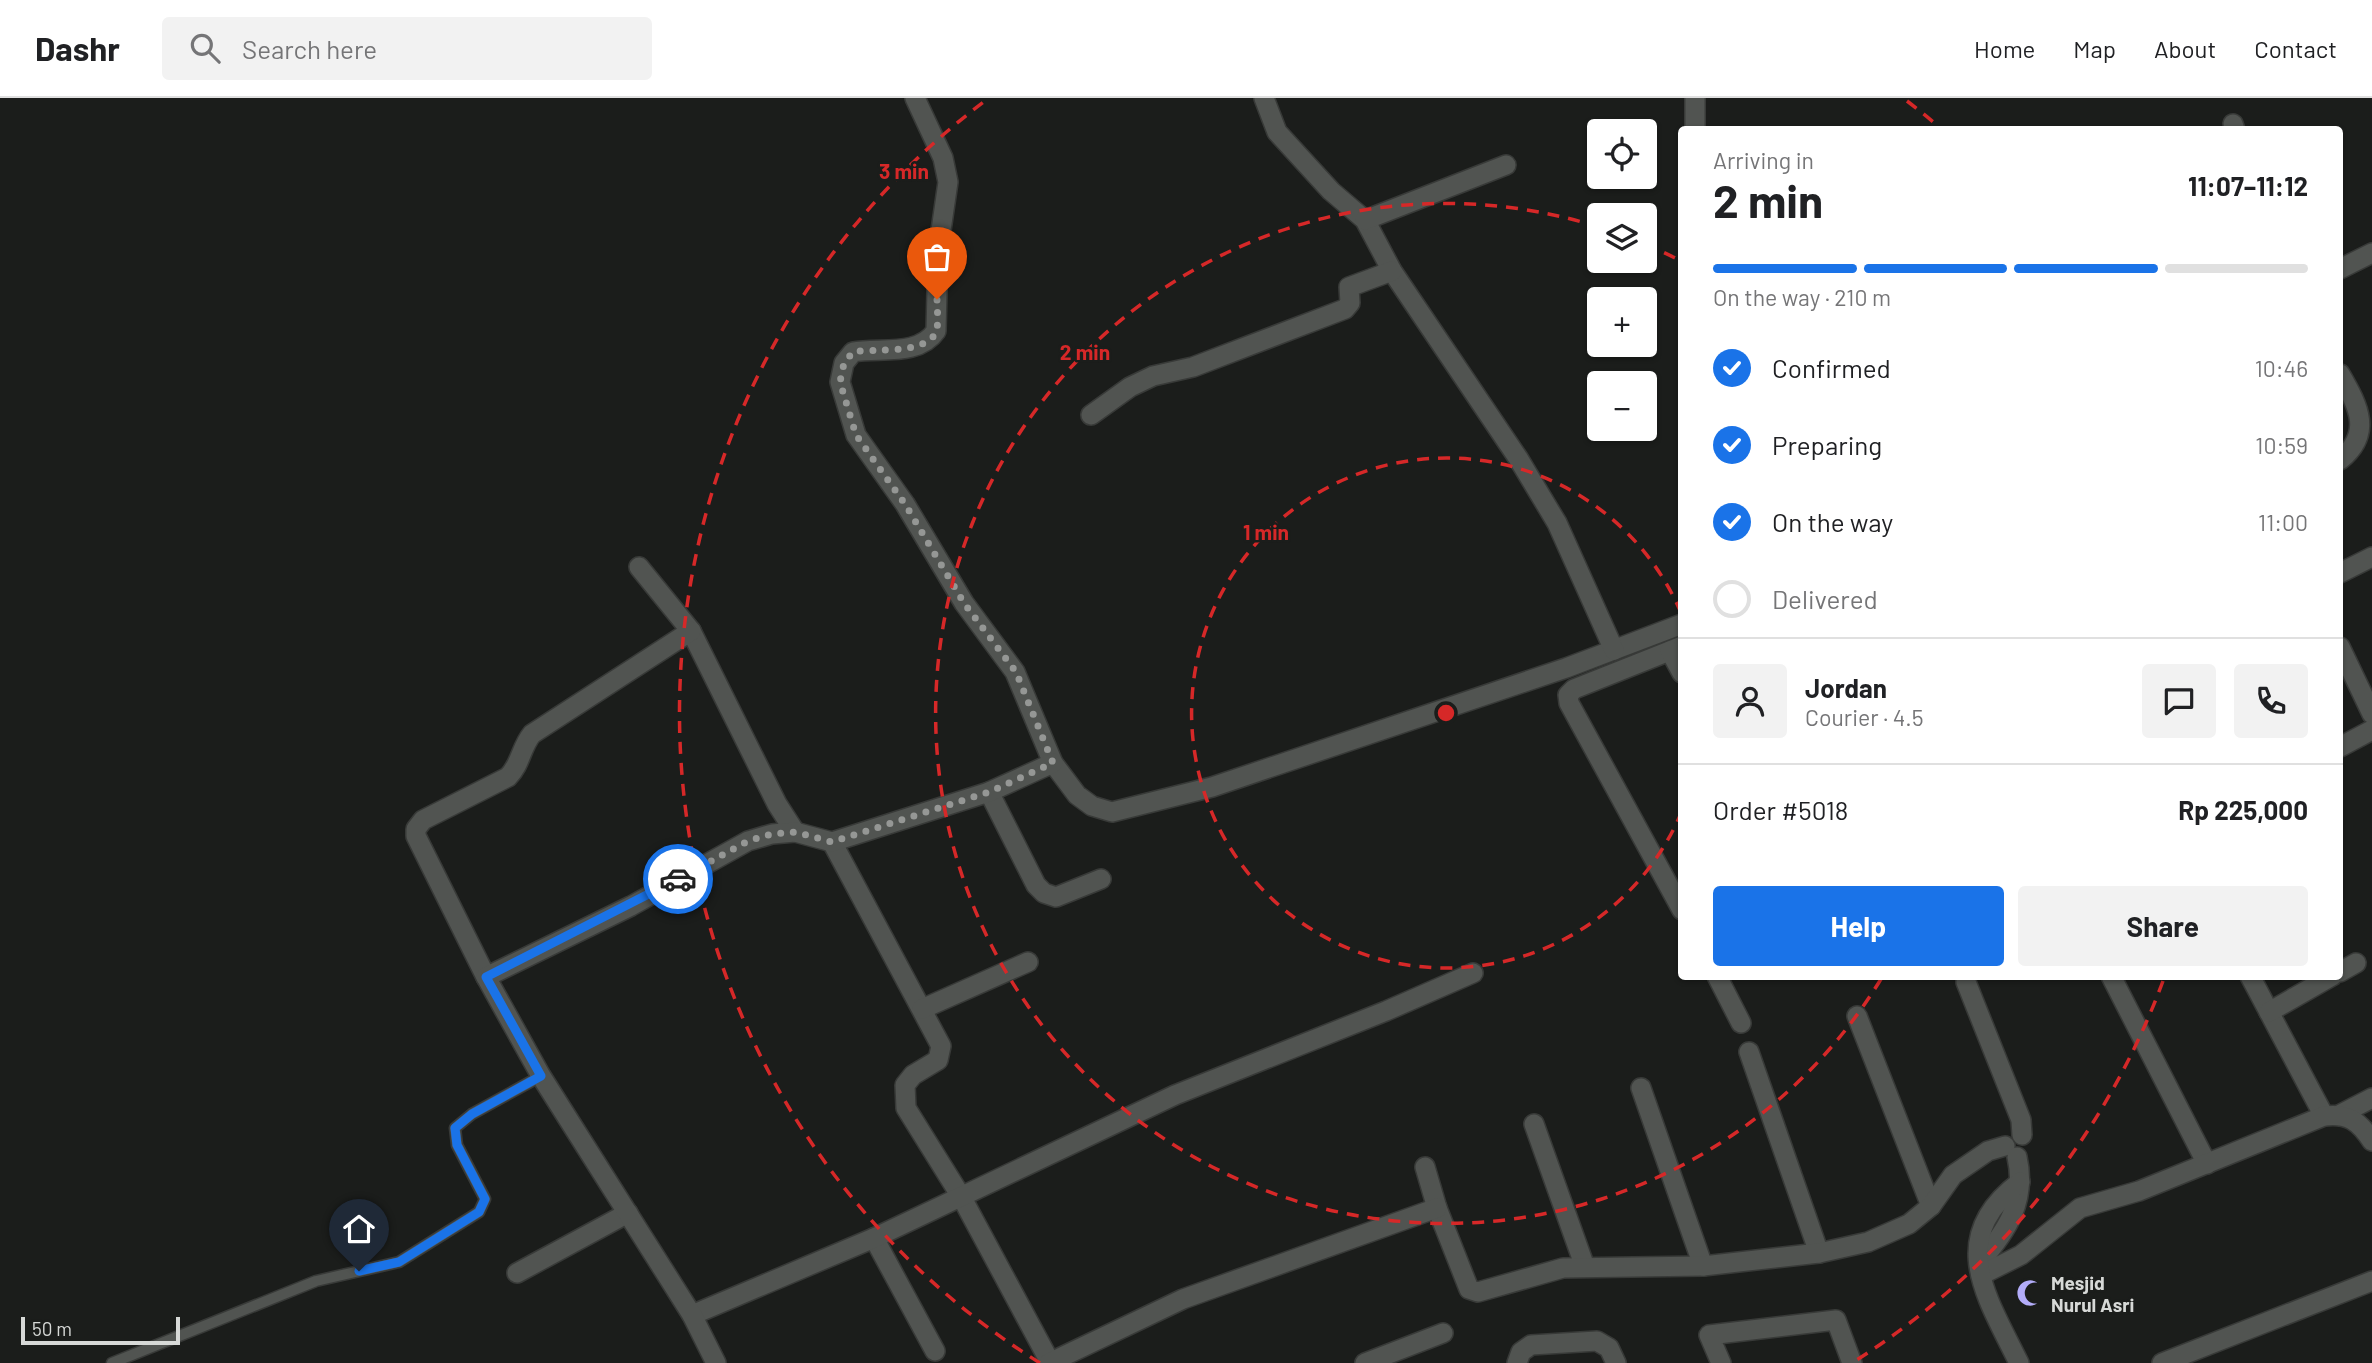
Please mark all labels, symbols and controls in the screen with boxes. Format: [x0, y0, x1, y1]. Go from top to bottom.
search box [162, 17, 652, 80]
text: Dashr [35, 28, 120, 68]
icon: search [186, 29, 224, 67]
text: Search here [242, 33, 377, 64]
text: Home [1974, 34, 2035, 63]
text: Map [2073, 34, 2116, 63]
text: About [2154, 34, 2216, 63]
text: Contact [2254, 34, 2337, 63]
map controls [1587, 119, 1657, 441]
button: locate [1587, 119, 1657, 189]
text: Arriving in [1713, 146, 1814, 174]
text: 3 min [879, 158, 929, 183]
text: 11:07–11:12 [2188, 170, 2308, 201]
text: 2 min [1713, 172, 1823, 227]
button: layers [1587, 203, 1657, 273]
pin [907, 227, 967, 299]
icon: bag [918, 238, 956, 276]
text: On the way · 210 m [1713, 283, 1891, 311]
button: + [1587, 287, 1657, 357]
text: 2 min [1060, 339, 1110, 364]
icon: check [1713, 349, 1751, 387]
text: Confirmed [1772, 352, 1891, 383]
text: 10:46 [2255, 354, 2308, 382]
button: − [1587, 371, 1657, 441]
icon: check [1713, 426, 1751, 464]
text: Preparing [1772, 429, 1882, 460]
text: 10:59 [2255, 431, 2308, 459]
icon: check [1713, 503, 1751, 541]
text: On the way [1772, 506, 1893, 537]
text: 11:00 [2258, 508, 2308, 536]
text: 1 min [1243, 519, 1289, 544]
text: Delivered [1772, 583, 1878, 614]
button: person [1713, 664, 1787, 738]
button: chat [2142, 664, 2216, 738]
button: phone [2234, 664, 2308, 738]
text: Jordan [1805, 672, 1887, 703]
centre of rings [1434, 701, 1458, 725]
text: Courier · 4.5 [1805, 703, 1924, 731]
text: Order #5018 [1713, 794, 1848, 825]
text: Rp 225,000 [2178, 794, 2308, 825]
courier [643, 844, 713, 914]
icon: car [659, 860, 697, 898]
button: Help [1713, 886, 2004, 966]
button: Share [2018, 886, 2308, 966]
pin [329, 1199, 389, 1271]
icon: home [340, 1210, 378, 1248]
place label: Mesjid Nurul Asri [2051, 1271, 2134, 1316]
mosque icon: Mesjid Nurul Asri [2015, 1278, 2045, 1308]
scale bar [21, 1314, 180, 1346]
text: 50 m [32, 1317, 72, 1340]

